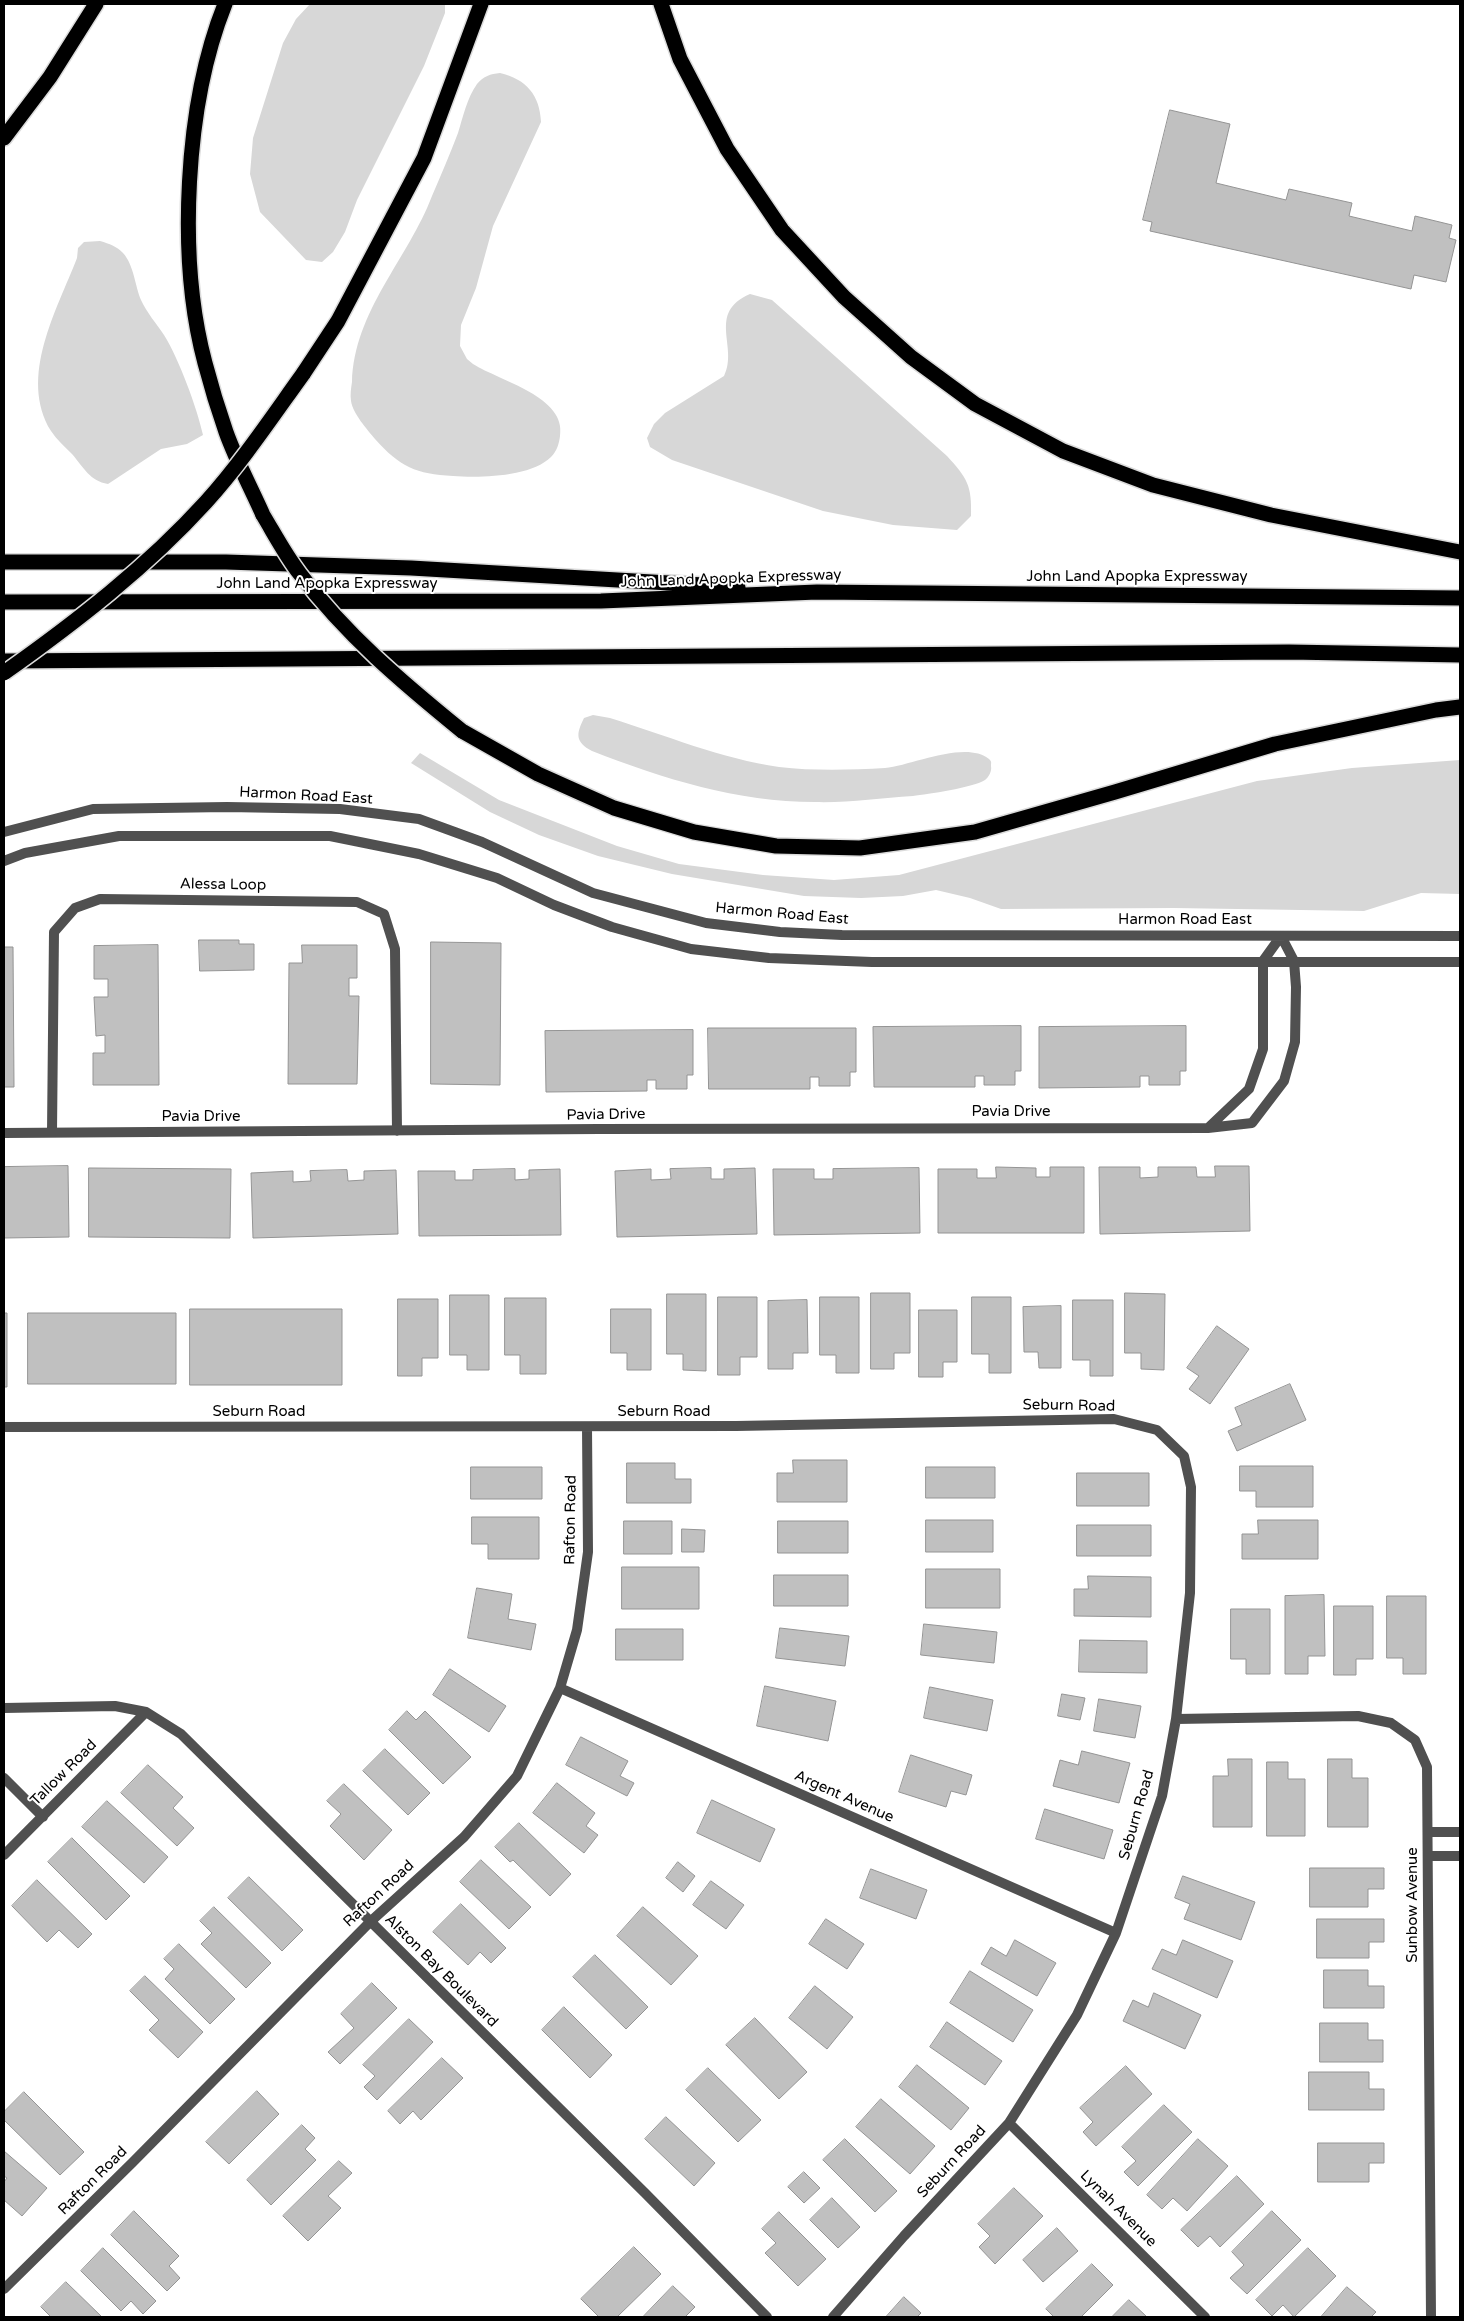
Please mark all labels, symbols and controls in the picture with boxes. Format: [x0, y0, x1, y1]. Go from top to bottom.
street label: John Land Apopka Expressway [620, 566, 842, 592]
street label: John Land Apopka Expressway [1027, 568, 1247, 586]
street label: John Land Apopka Expressway [217, 575, 437, 593]
street label: Harmon Road East [239, 784, 373, 808]
street label: Alessa Loop [180, 875, 266, 895]
street label: Harmon Road East [715, 899, 849, 929]
street label: Harmon Road East [1118, 911, 1252, 929]
street label: Pavia Drive [972, 1103, 1050, 1121]
street label: Pavia Drive [566, 1105, 646, 1125]
street label: Pavia Drive [162, 1108, 240, 1126]
street label: Seburn Road [1022, 1396, 1116, 1416]
street label: Seburn Road [213, 1403, 305, 1421]
street label: Seburn Road [618, 1403, 710, 1421]
street label: Rafton Road [561, 1475, 581, 1565]
street label: Tallow Road [27, 1736, 101, 1810]
street label: Argent Avenue [792, 1767, 896, 1827]
street label: Seburn Road [1116, 1768, 1158, 1862]
street label: Sunbow Avenue [1404, 1847, 1422, 1963]
street label: Rafton Road [340, 1857, 418, 1931]
street label: Alston Bay Boulevard [381, 1911, 501, 2031]
street label: Seburn Road [914, 2122, 990, 2202]
street label: Rafton Road [55, 2143, 131, 2219]
street label: Lynah Avenue [1076, 2167, 1160, 2251]

